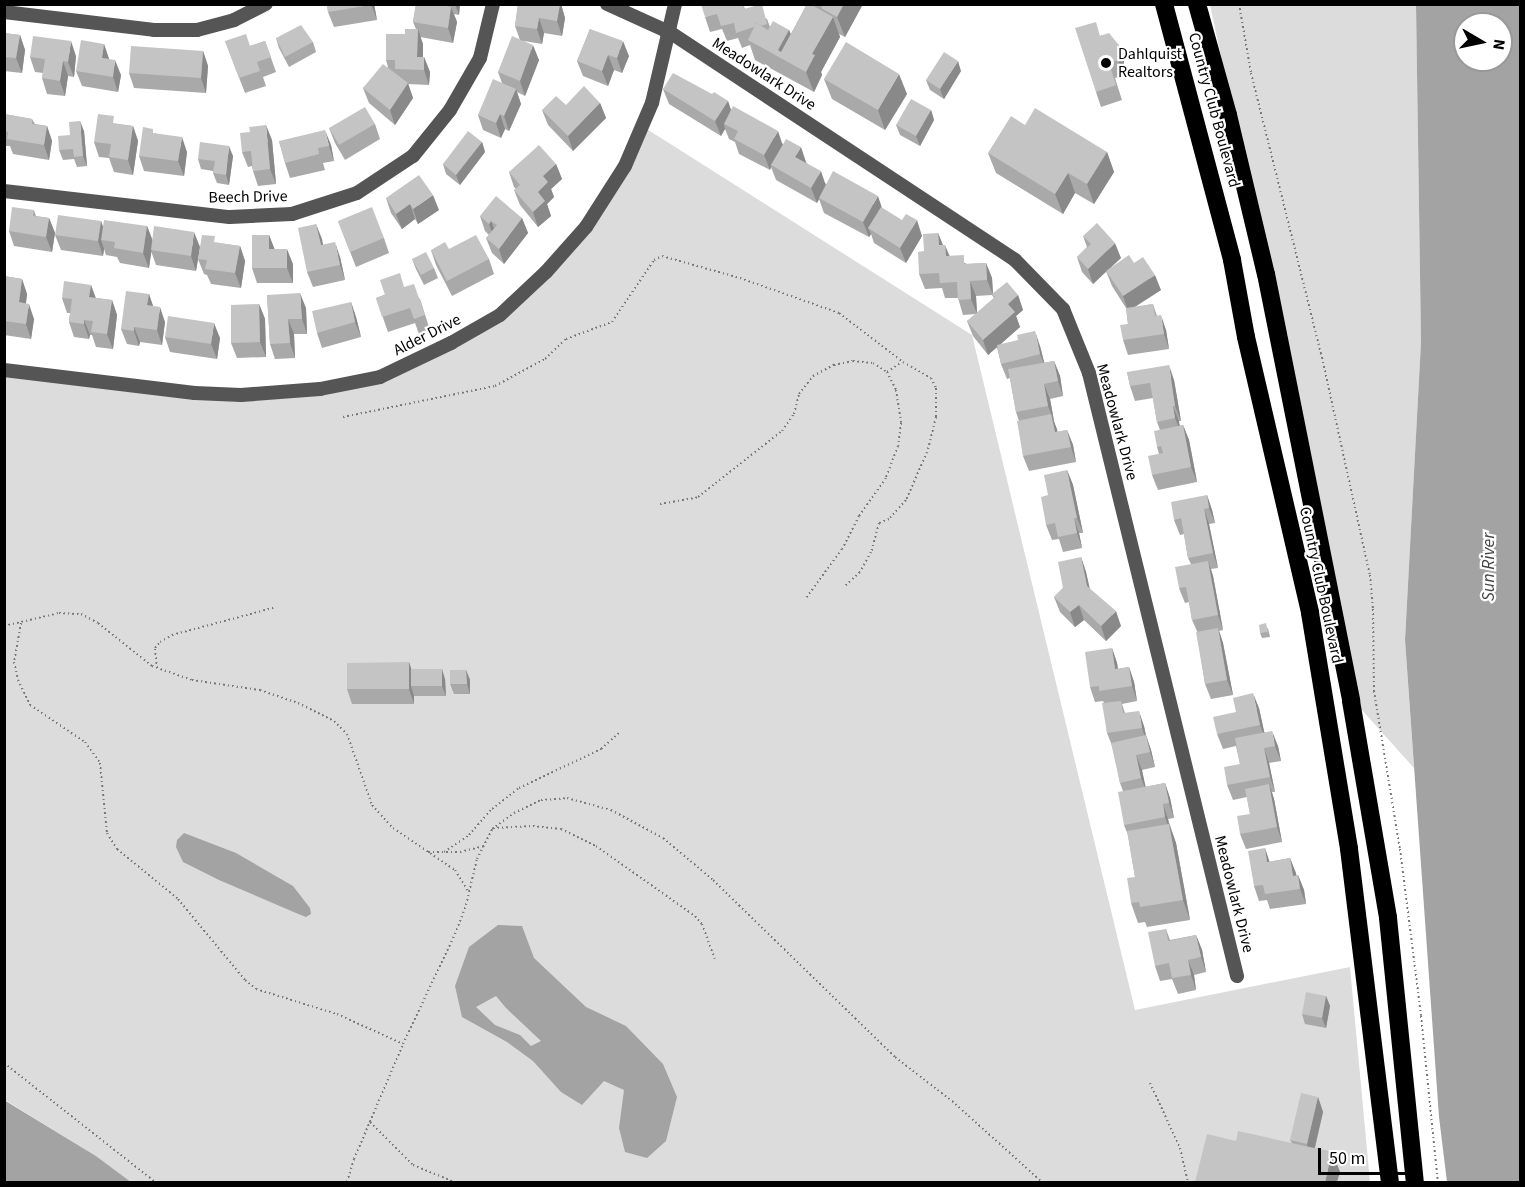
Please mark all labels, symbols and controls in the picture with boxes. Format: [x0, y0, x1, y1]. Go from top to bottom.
north arrow [1453, 12, 1513, 72]
street label: Country Club Boulevard [1184, 30, 1244, 190]
street label: Meadowlark Drive [708, 33, 820, 115]
text: N [1487, 38, 1511, 51]
place label: Dahlquist Realtors [1118, 44, 1182, 82]
marker: Dahlquist Realtors [1099, 56, 1113, 70]
street label: Beech Drive [208, 187, 288, 207]
street label: Alder Drive [390, 310, 464, 360]
street label: Meadowlark Drive [1092, 362, 1142, 482]
street label: Country Club Boulevard [1295, 505, 1347, 665]
water label: Sun River [1478, 533, 1500, 601]
street label: Meadowlark Drive [1210, 834, 1258, 954]
scale bar [1321, 1136, 1420, 1174]
text: 50 m [1329, 1146, 1365, 1171]

